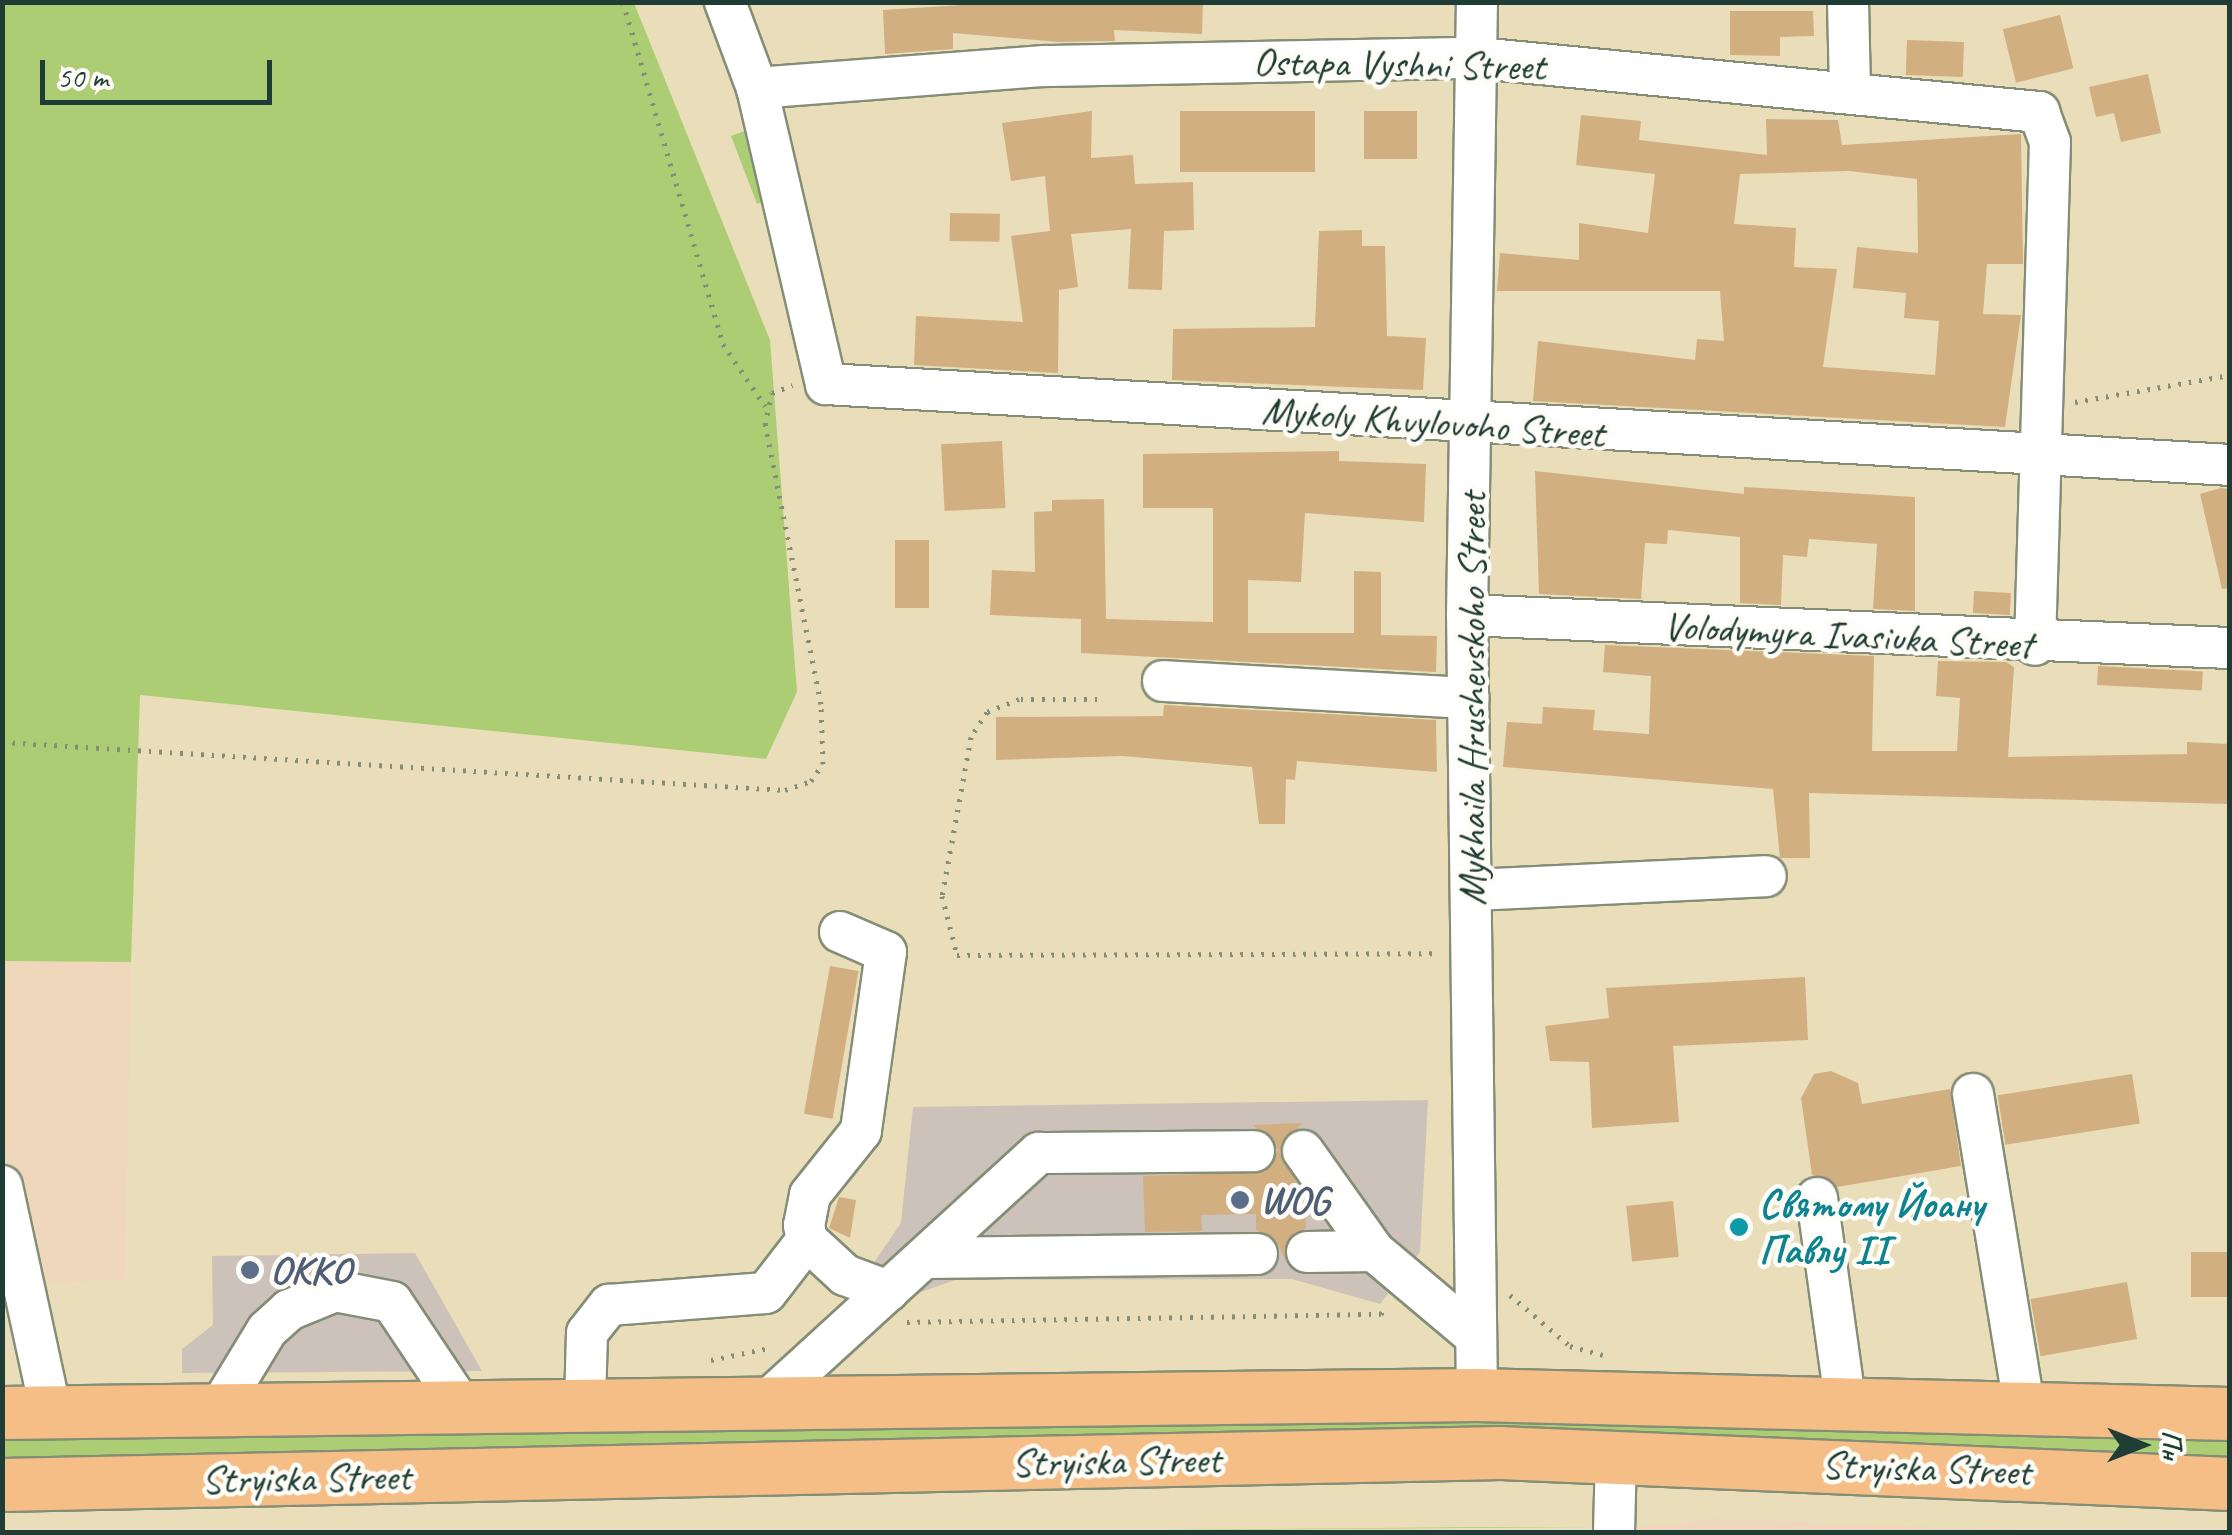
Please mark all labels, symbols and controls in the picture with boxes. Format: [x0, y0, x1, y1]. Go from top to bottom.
street label: Ostapa Vyshni Street [1252, 37, 1546, 91]
scale bar [45, 40, 278, 102]
text: 50 m [57, 58, 108, 96]
street label: Mykoly Khvylovoho Street [1260, 386, 1606, 458]
street label: Mykhaila Hrushevskoho Street [1448, 492, 1496, 906]
street label: Volodymyra Ivasiuka Street [1662, 601, 2034, 669]
place label: WOG [1260, 1176, 1329, 1224]
place label: Святому Йоану Павлу ІІ [1759, 1180, 1984, 1274]
marker: WOG [1229, 1189, 1251, 1211]
marker: Святому Йоану Павлу ІІ [1728, 1216, 1750, 1238]
place label: OKKO [270, 1246, 350, 1294]
marker: OKKO [239, 1259, 261, 1281]
north arrow [2092, 1395, 2192, 1495]
text: Пн [2155, 1430, 2190, 1460]
street label: Stryiska Street [1011, 1435, 1221, 1487]
street label: Stryiska Street [1820, 1440, 2032, 1496]
street label: Stryiska Street [201, 1452, 411, 1504]

